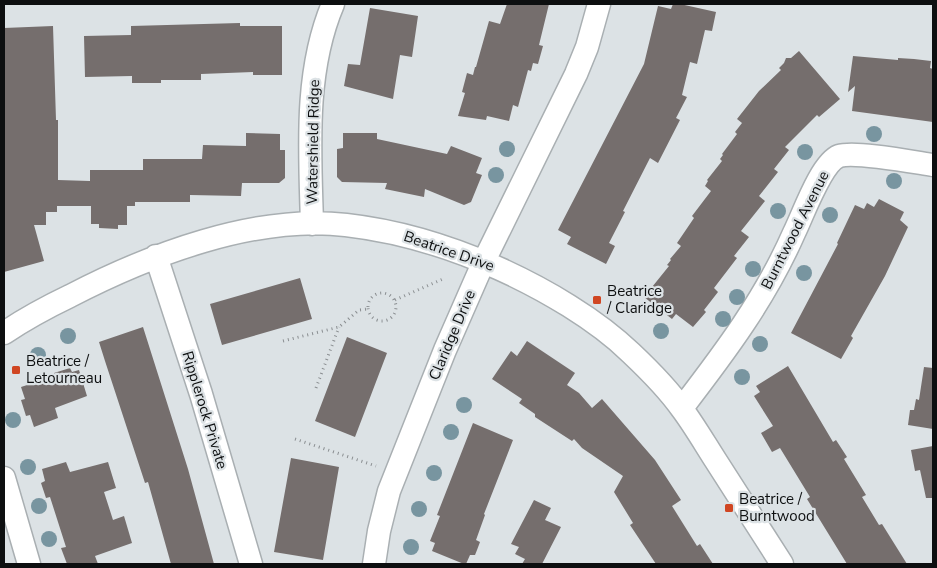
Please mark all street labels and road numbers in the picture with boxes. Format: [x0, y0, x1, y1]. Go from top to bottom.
street label: Watershield Ridge [302, 79, 324, 205]
street label: Burntwood Avenue [756, 167, 834, 293]
street label: Beatrice Drive [401, 226, 497, 276]
street label: Claridge Drive [424, 287, 480, 383]
street label: Ripplerock Private [178, 349, 232, 471]

